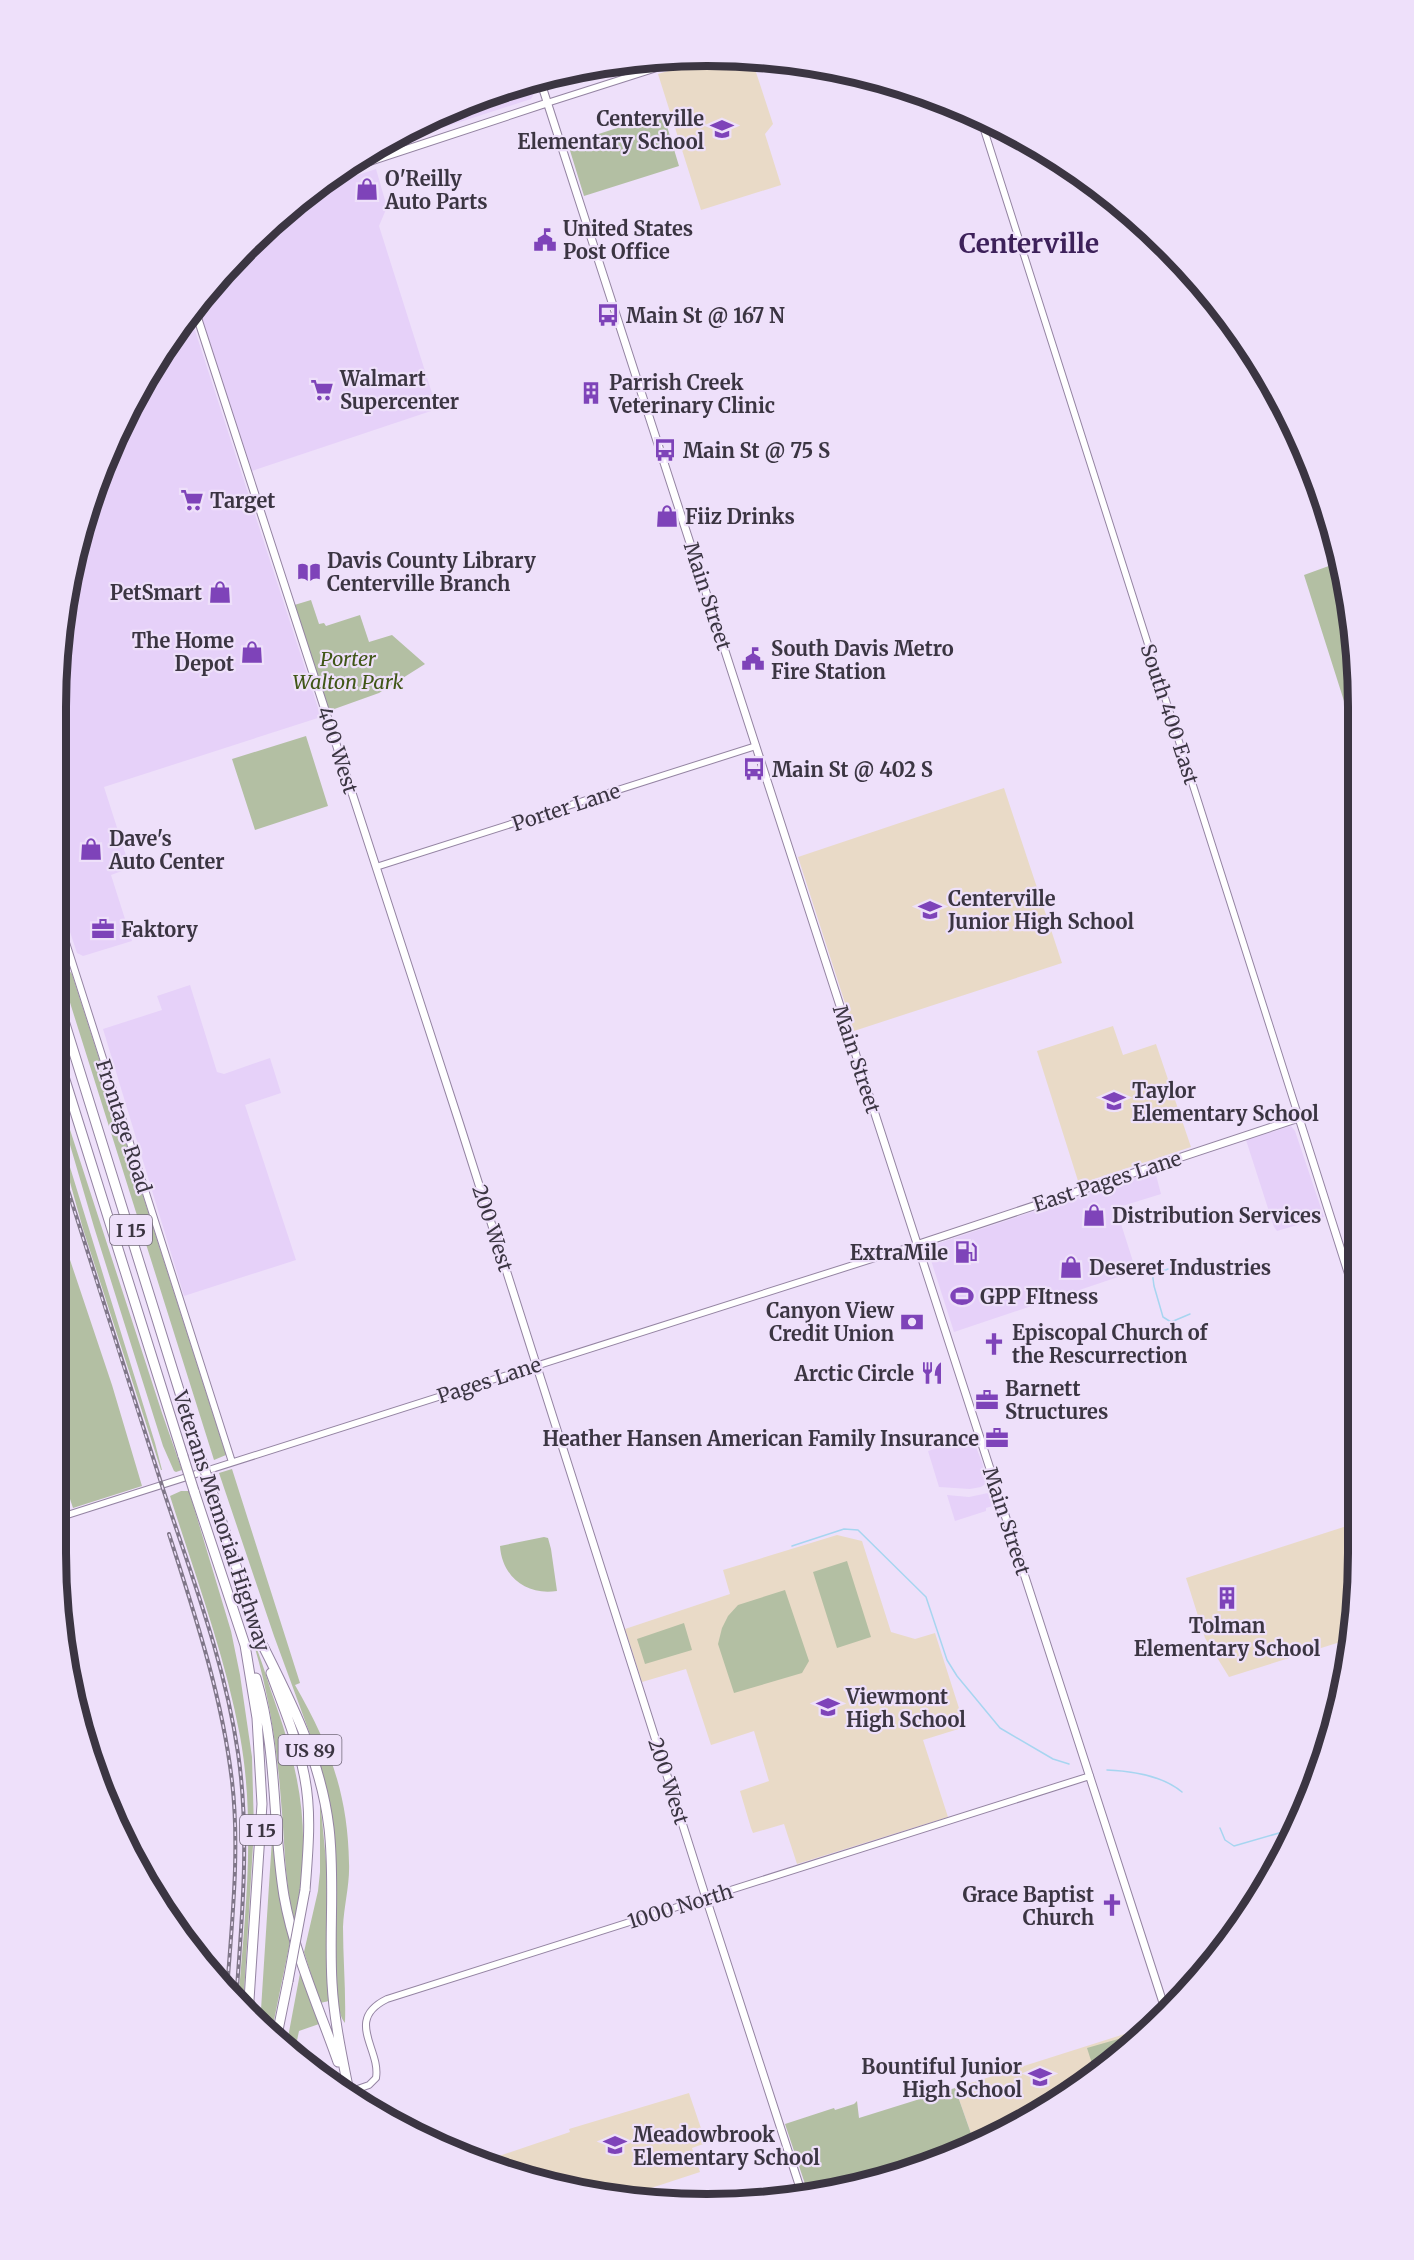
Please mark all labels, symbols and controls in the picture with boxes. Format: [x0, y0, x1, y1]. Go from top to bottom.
place label: Centerville Elementary School [517, 106, 704, 154]
school or university icon: Centerville Elementary School [709, 116, 735, 142]
place label: O'Reilly Auto Parts [384, 166, 487, 214]
shop icon: O'Reilly Auto Parts [354, 176, 380, 202]
place label: United States Post Office [563, 216, 693, 264]
public building icon: United States Post Office [532, 227, 558, 253]
district label: Centerville [959, 227, 1099, 260]
bus stop icon: Main St @ 167 N [595, 302, 621, 328]
place label: Main St @ 167 N [626, 303, 785, 328]
place label: Walmart Supercenter [339, 366, 459, 414]
place label: Parrish Creek Veterinary Clinic [608, 370, 775, 418]
supermarket icon: Walmart Supercenter [309, 377, 335, 403]
building icon: Parrish Creek Veterinary Clinic [578, 380, 604, 406]
bus stop icon: Main St @ 75 S [652, 437, 678, 463]
place label: Main St @ 75 S [683, 438, 830, 463]
supermarket icon: Target [179, 487, 205, 513]
place label: Target [210, 488, 275, 513]
shop icon: Fiiz Drinks [654, 503, 680, 529]
place label: Fiiz Drinks [685, 504, 795, 529]
street label: Main Street [679, 539, 737, 653]
place label: Davis County Library Centerville Branch [327, 548, 536, 596]
library icon: Davis County Library Centerville Branch [296, 559, 322, 585]
shop icon: PetSmart [207, 579, 233, 605]
place label: PetSmart [110, 580, 202, 605]
place label: The Home Depot [132, 628, 234, 676]
place label: South Davis Metro Fire Station [771, 636, 954, 684]
shop icon: The Home Depot [239, 639, 265, 665]
street label: South 400 East [1136, 641, 1205, 788]
park label: Porter Walton Park [293, 646, 404, 694]
public building icon: South Davis Metro Fire Station [740, 646, 766, 672]
street label: 400 West [312, 703, 364, 797]
bus stop icon: Main St @ 402 S [741, 756, 767, 782]
place label: Main St @ 402 S [772, 757, 933, 782]
street label: Porter Lane [509, 778, 623, 836]
place label: Dave's Auto Center [108, 826, 224, 874]
shop icon: Dave's Auto Center [78, 836, 104, 862]
place label: Centerville Junior High School [947, 886, 1134, 934]
school or university icon: Centerville Junior High School [917, 897, 943, 923]
office icon: Faktory [90, 916, 116, 942]
place label: Faktory [121, 917, 198, 942]
street label: Main Street [828, 1002, 886, 1116]
street label: Frontage Road [91, 1056, 157, 1196]
place label: Taylor Elementary School [1132, 1078, 1319, 1126]
school or university icon: Taylor Elementary School [1101, 1088, 1127, 1114]
street label: East Pages Lane [1030, 1145, 1184, 1217]
street label: 200 West [467, 1182, 519, 1275]
shop icon: Distribution Services [1081, 1202, 1107, 1228]
place label: Distribution Services [1112, 1203, 1321, 1228]
road number: I 15 [110, 1215, 152, 1245]
fuel station icon: ExtraMile [953, 1239, 979, 1265]
place label: ExtraMile [850, 1240, 948, 1265]
shop icon: Deseret Industries [1058, 1254, 1084, 1280]
place label: Deseret Industries [1089, 1255, 1271, 1280]
sports icon: GPP FItness [949, 1283, 975, 1309]
place label: GPP FItness [980, 1284, 1098, 1309]
place label: Canyon View Credit Union [766, 1298, 895, 1346]
bank icon: Canyon View Credit Union [899, 1309, 925, 1335]
place label: Episcopal Church of the Rescurrection [1012, 1320, 1209, 1368]
church icon: Episcopal Church of the Rescurrection [981, 1331, 1007, 1357]
street label: Pages Lane [434, 1351, 544, 1409]
restaurant icon: Arctic Circle [919, 1360, 945, 1386]
place label: Arctic Circle [794, 1361, 914, 1386]
place label: Barnett Structures [1005, 1376, 1108, 1424]
street label: Veterans Memorial Highway [168, 1387, 276, 1655]
office icon: Barnett Structures [974, 1387, 1000, 1413]
office icon: Heather Hansen American Family Insurance [984, 1425, 1010, 1451]
place label: Heather Hansen American Family Insurance [543, 1426, 979, 1451]
street label: Main Street [978, 1464, 1036, 1578]
building icon: Tolman Elementary School [1214, 1585, 1240, 1611]
place label: Tolman Elementary School [1134, 1613, 1321, 1661]
place label: Viewmont High School [845, 1684, 966, 1732]
school or university icon: Viewmont High School [815, 1694, 841, 1720]
road number: US 89 [278, 1735, 342, 1765]
street label: 200 West [643, 1735, 695, 1828]
road number: I 15 [240, 1815, 282, 1845]
street label: 1000 North [624, 1878, 736, 1934]
place label: Grace Baptist Church [962, 1882, 1095, 1930]
church icon: Grace Baptist Church [1099, 1892, 1125, 1918]
place label: Bountiful Junior High School [861, 2054, 1022, 2102]
school or university icon: Bountiful Junior High School [1027, 2064, 1053, 2090]
place label: Meadowbrook Elementary School [633, 2122, 820, 2170]
school or university icon: Meadowbrook Elementary School [602, 2132, 628, 2158]

